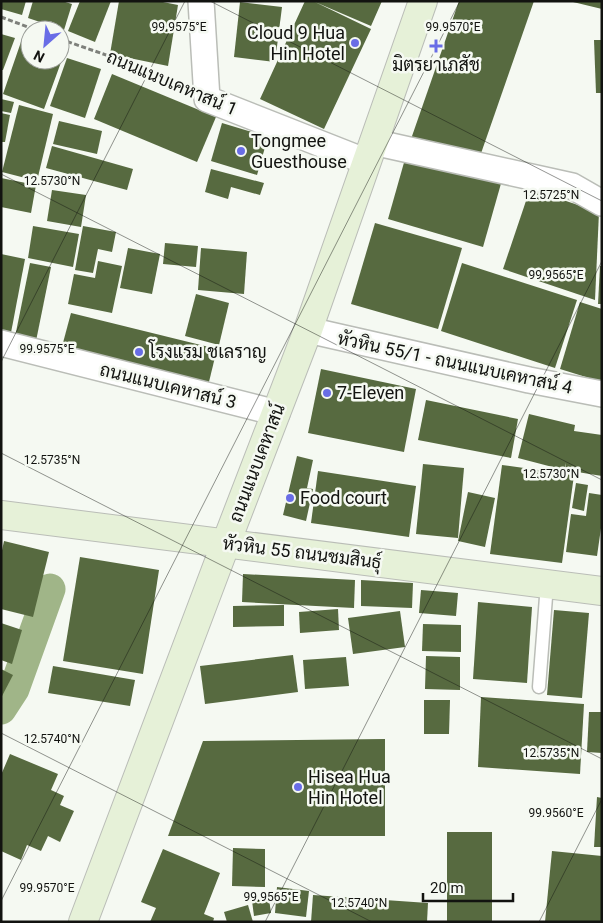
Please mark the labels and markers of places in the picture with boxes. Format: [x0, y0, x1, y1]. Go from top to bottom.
place label: Cloud 9 Hua Hin Hotel [247, 22, 345, 64]
marker: Cloud 9 Hua Hin Hotel [349, 37, 361, 49]
marker: มิตรยาเภสัช [430, 40, 442, 52]
place label: มิตรยาเภสัช [392, 54, 480, 75]
place label: Tongmee Guesthouse [251, 130, 347, 172]
marker: Tongmee Guesthouse [235, 145, 247, 157]
place label: โรงแรม ชเลราญ [148, 339, 267, 363]
marker: โรงแรม ชเลราญ [133, 346, 145, 358]
place label: 7-Eleven [337, 382, 404, 403]
marker: 7-Eleven [321, 387, 333, 399]
place label: Food court [300, 487, 387, 508]
marker: Food court [284, 492, 296, 504]
place label: Hisea Hua Hin Hotel [308, 766, 391, 808]
marker: Hisea Hua Hin Hotel [292, 781, 304, 793]

